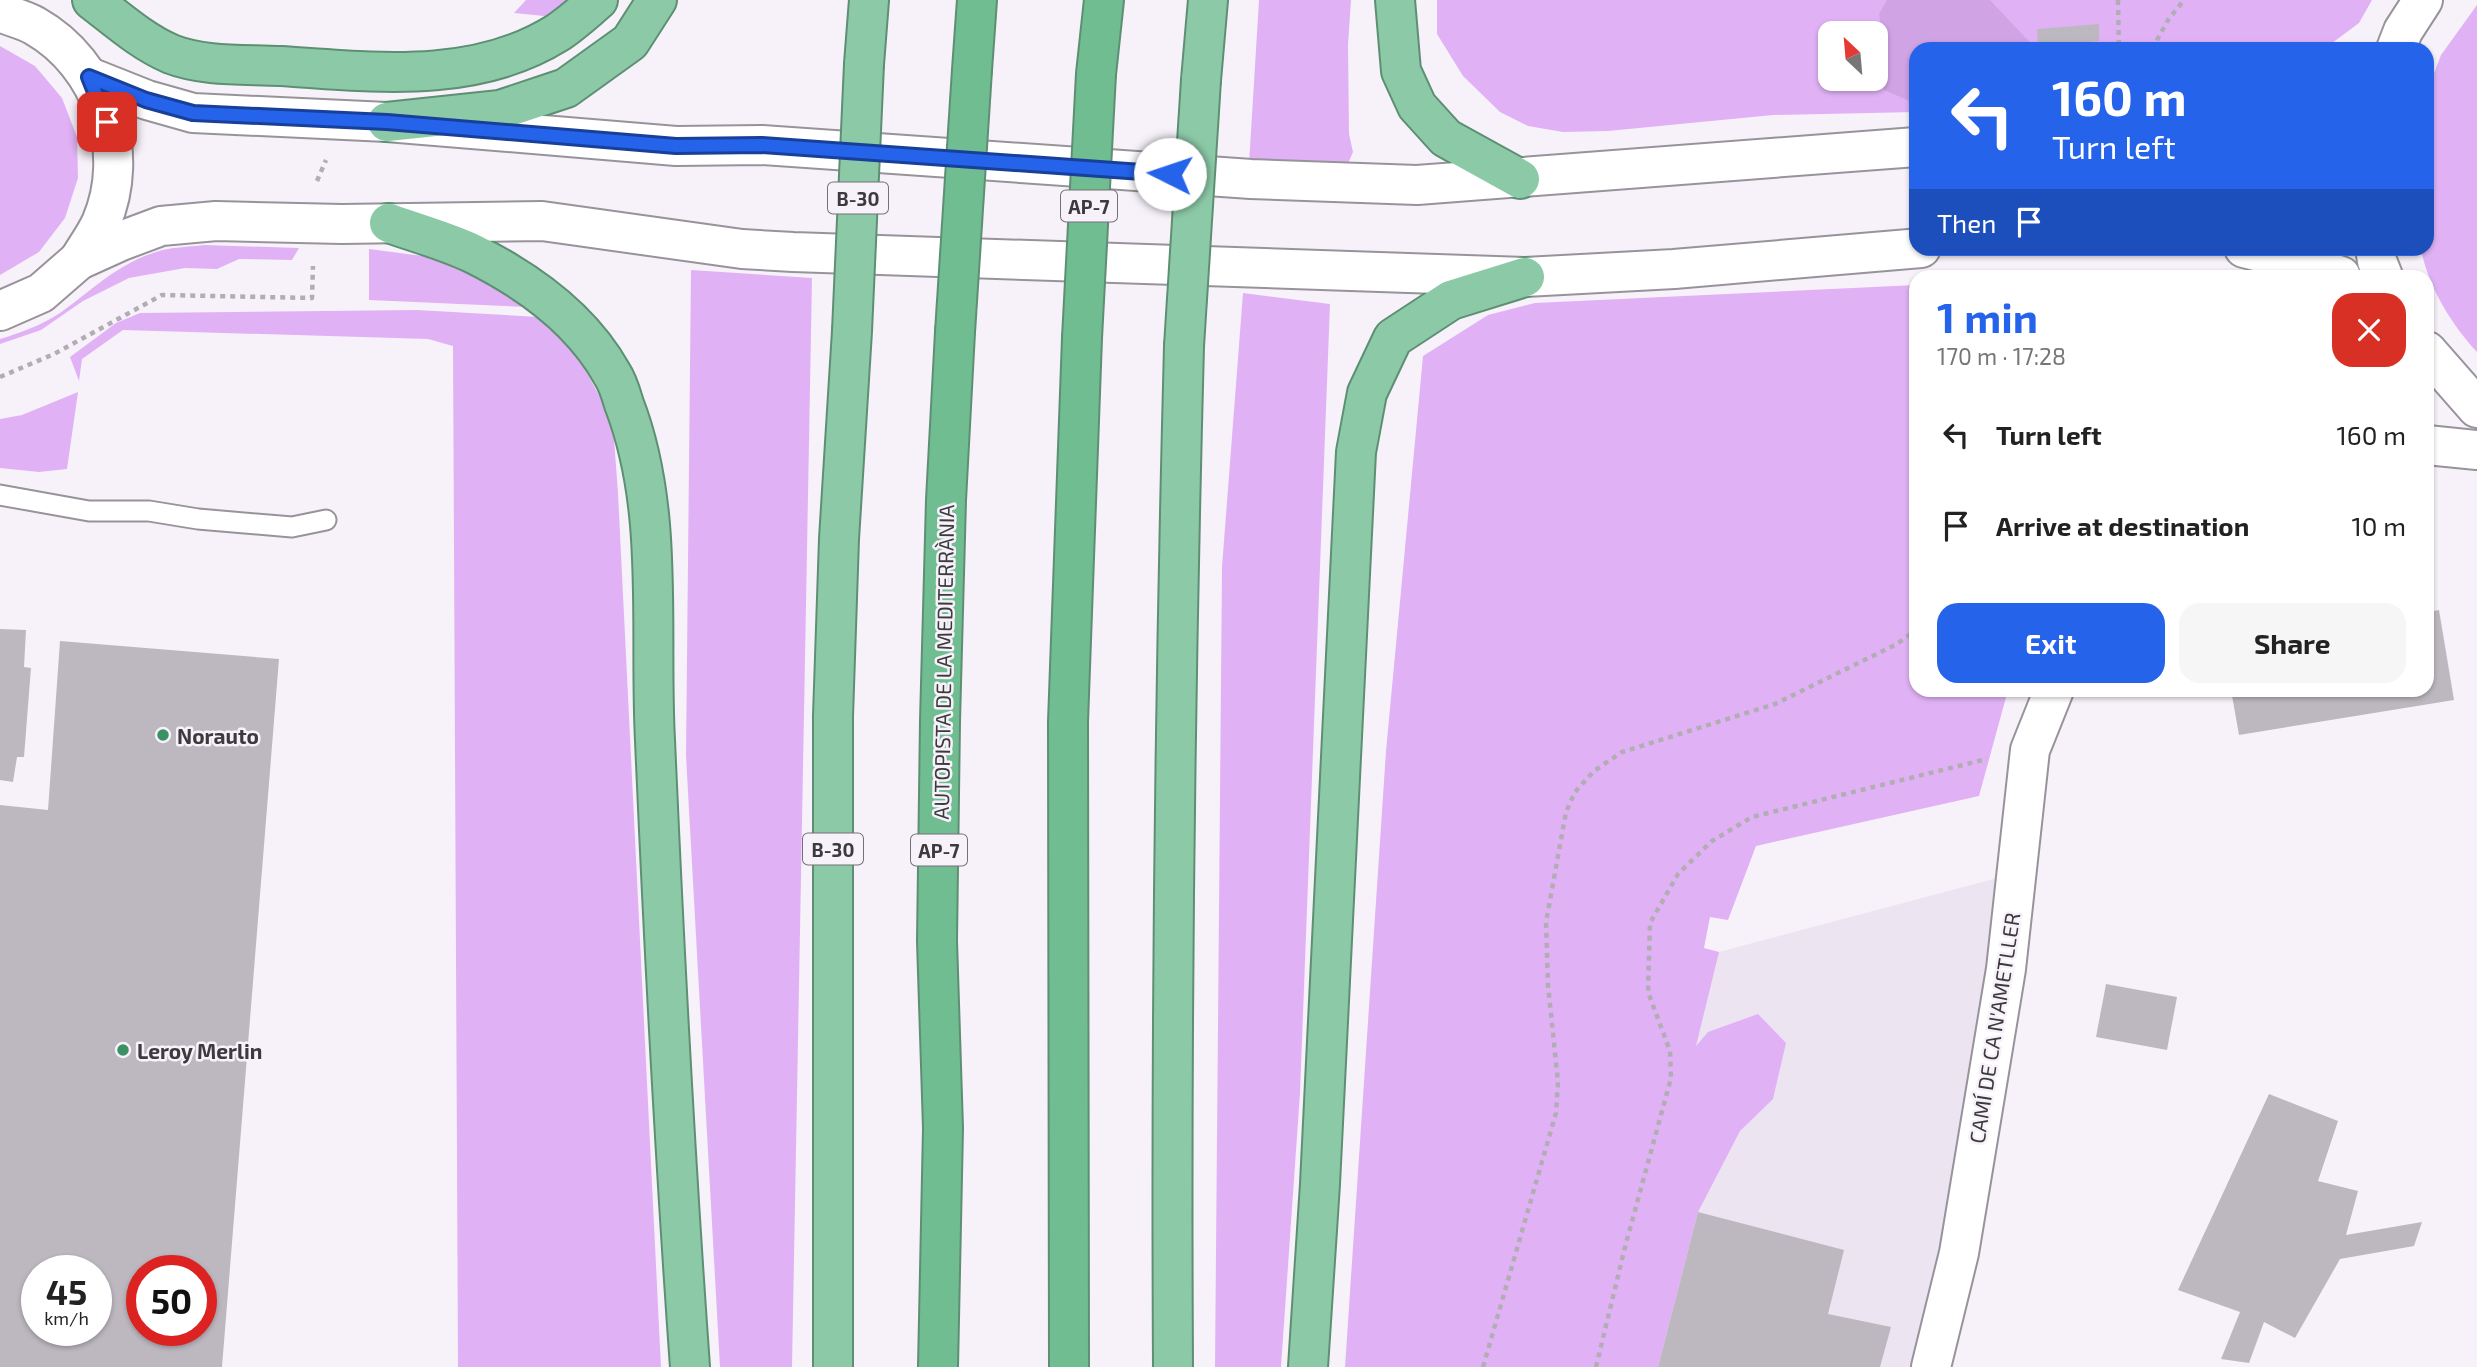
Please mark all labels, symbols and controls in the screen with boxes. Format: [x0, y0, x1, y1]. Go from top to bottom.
north arrow [1818, 21, 1888, 91]
map controls [1818, 21, 1888, 91]
text: 160 m [2052, 67, 2187, 126]
icon: left [1937, 70, 2028, 161]
pin [77, 92, 137, 152]
icon: arrive [88, 103, 126, 141]
text: Turn left [2052, 127, 2176, 165]
position arrow [1133, 137, 1207, 211]
road number: B-30 [828, 182, 888, 214]
road number: AP-7 [1061, 190, 1117, 222]
icon: arrive [2010, 203, 2048, 241]
text: Then [1937, 207, 1996, 238]
text: 1 min [1937, 291, 2038, 341]
button: close [2332, 293, 2406, 367]
text: 170 m · 17:28 [1937, 342, 2066, 370]
icon: left [1937, 416, 1975, 454]
text: Turn left [1996, 419, 2102, 450]
text: 160 m [2337, 419, 2406, 450]
street label: AUTOPISTA DE LA MEDITERRÀNIA [928, 504, 958, 820]
icon: arrive [1937, 507, 1975, 545]
text: Arrive at destination [1996, 510, 2249, 541]
text: 10 m [2351, 510, 2406, 541]
button: Exit [1937, 603, 2165, 683]
button: Share [2179, 603, 2406, 683]
place label: Norauto [177, 723, 259, 748]
marker: Norauto [155, 727, 171, 743]
road number: B-30 [803, 834, 863, 864]
road number: AP-7 [911, 834, 967, 866]
street label: CAMÍ DE CA N'AMETLLER [1963, 911, 2025, 1145]
place label: Leroy Merlin [137, 1038, 262, 1064]
marker: Leroy Merlin [115, 1042, 131, 1058]
speed limit sign: 50 [126, 1255, 217, 1346]
text: 45 [46, 1270, 87, 1312]
text: km/h [44, 1307, 89, 1329]

